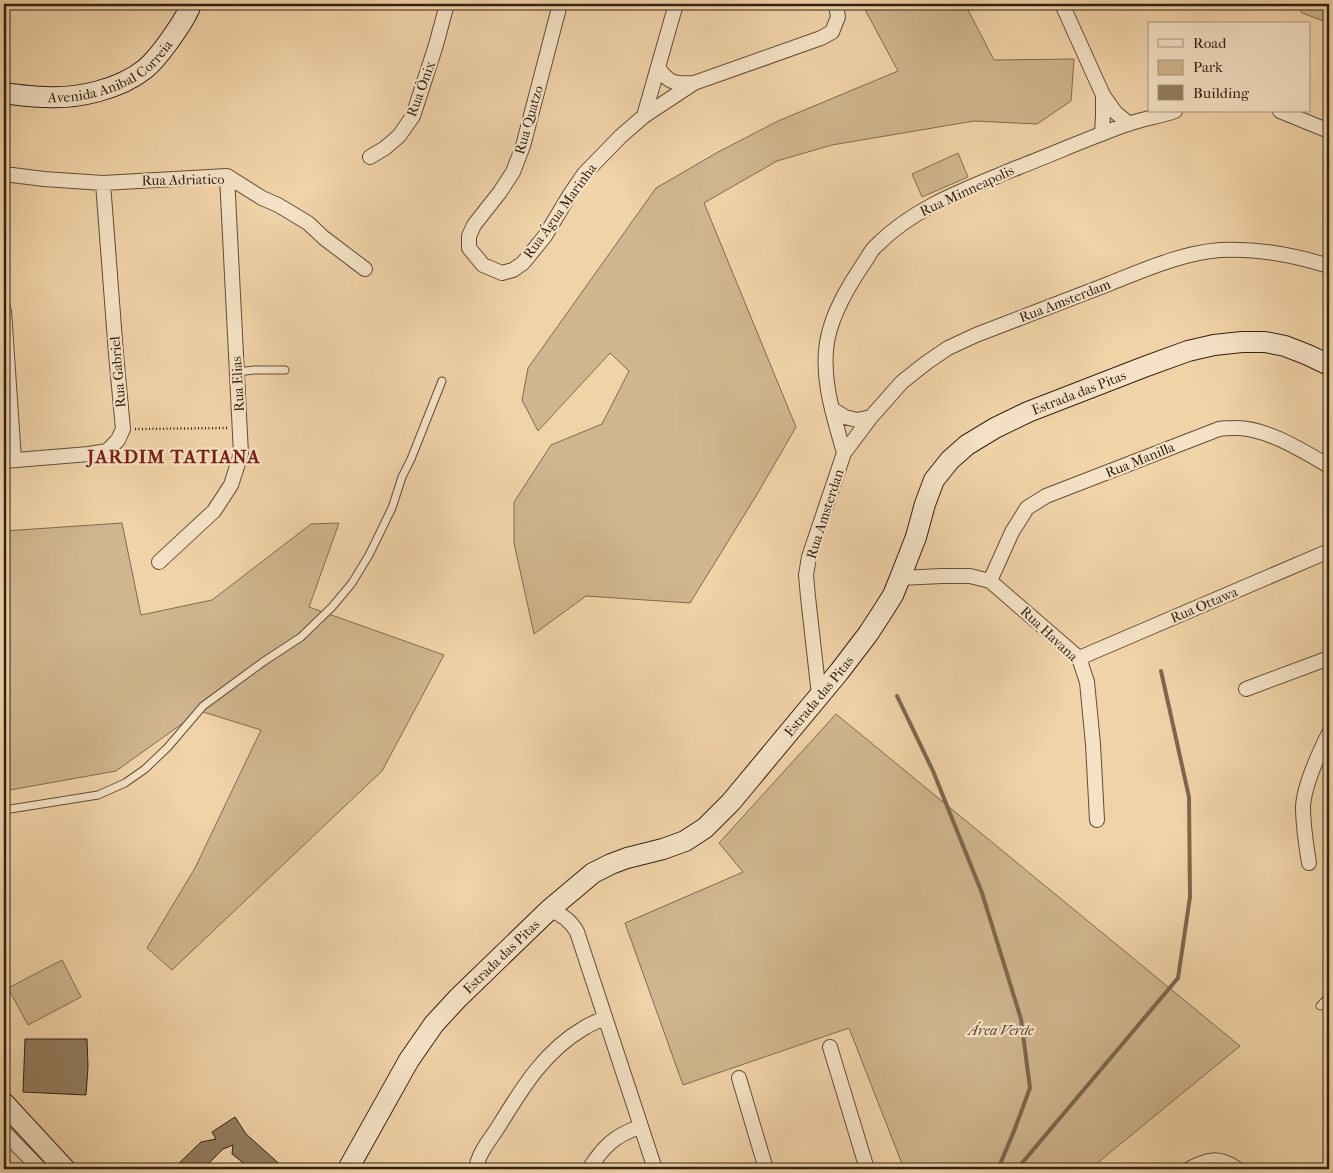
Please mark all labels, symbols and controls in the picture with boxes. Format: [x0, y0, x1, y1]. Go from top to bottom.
legend [1148, 22, 1310, 112]
text: Road [1193, 34, 1227, 52]
street label: Avenida Anibal Correia [47, 36, 176, 106]
street label: Rua Ônix [402, 58, 439, 119]
text: Park [1193, 58, 1223, 76]
street label: Rua Quatzo [511, 84, 547, 156]
text: Building [1193, 84, 1250, 102]
street label: Rua Água Marinha [519, 159, 600, 262]
street label: Rua Minneapolis [917, 162, 1017, 220]
street label: Rua Adriatico [141, 171, 225, 189]
street label: Rua Amsterdam [1017, 276, 1113, 326]
street label: Rua Gabriel [106, 335, 130, 408]
street label: Rua Elias [228, 356, 248, 412]
street label: Estrada das Pitas [1029, 366, 1128, 418]
street label: Rua Manilla [1103, 438, 1178, 482]
district label: JARDIM TATIANA [85, 446, 261, 468]
street label: Rua Amsterdan [803, 467, 847, 561]
street label: Rua Ottawa [1168, 583, 1241, 627]
street label: Rua Havana [1017, 603, 1082, 665]
street label: Estrada das Pitas [780, 652, 857, 740]
street label: Estrada das Pitas [459, 916, 543, 997]
park label: Área Verde [966, 1021, 1034, 1039]

